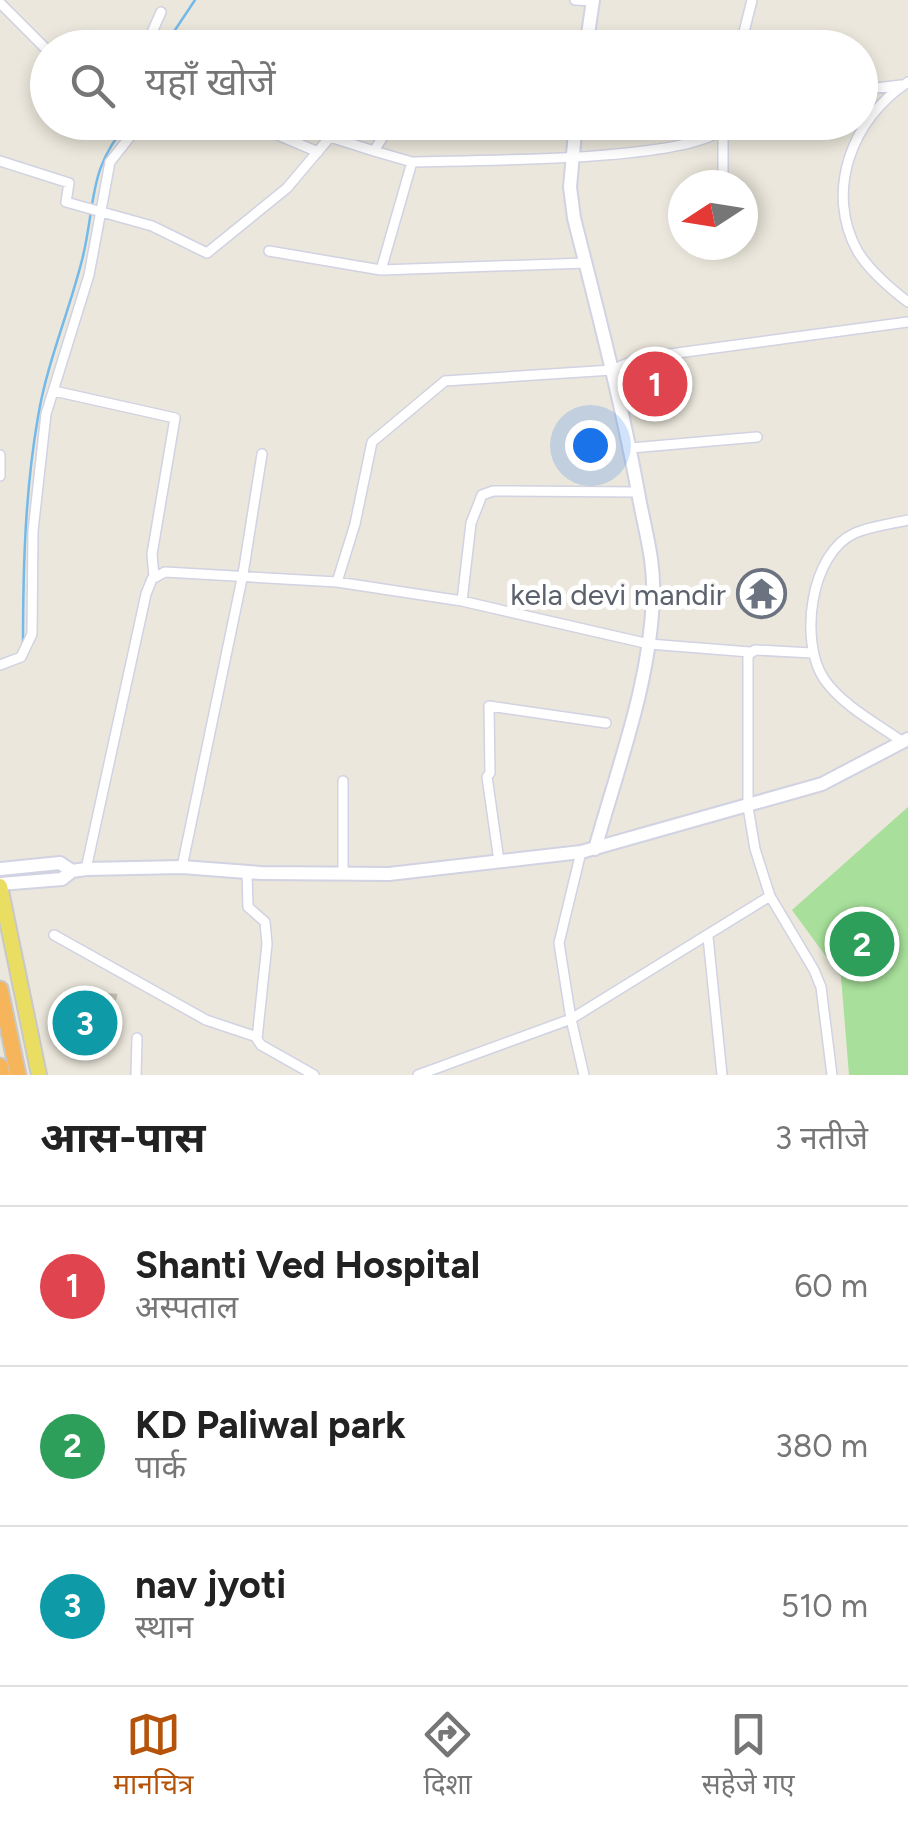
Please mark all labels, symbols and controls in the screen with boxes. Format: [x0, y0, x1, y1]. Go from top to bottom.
search box [30, 30, 878, 140]
icon: search [65, 58, 120, 113]
text: यहाँ खोजें [145, 59, 276, 105]
north arrow [668, 170, 758, 260]
pin: 1 [622, 346, 688, 422]
your location [565, 420, 616, 471]
temple icon: kela devi mandir [735, 568, 787, 620]
place label: kela devi mandir [510, 576, 726, 613]
pin: 2 [830, 906, 894, 982]
pin: 3 [52, 986, 118, 1060]
text: आस-पास [40, 1112, 205, 1163]
text: 3 नतीजे [775, 1119, 868, 1157]
text: Shanti Ved Hospital [135, 1242, 480, 1288]
text: 1 [66, 1267, 79, 1305]
text: 60 m [794, 1267, 868, 1305]
text: अस्पताल [135, 1288, 238, 1326]
text: KD Paliwal park [135, 1402, 406, 1448]
text: 2 [63, 1427, 82, 1465]
text: 380 m [775, 1427, 868, 1465]
text: पार्क [135, 1448, 186, 1486]
text: nav jyoti [135, 1562, 286, 1608]
text: 3 [64, 1587, 81, 1625]
text: 510 m [781, 1587, 868, 1625]
text: स्थान [135, 1608, 193, 1646]
tab: मानचित्र [113, 1707, 193, 1805]
tab: दिशा [420, 1707, 475, 1805]
tab: सहेजे गए [702, 1707, 795, 1805]

